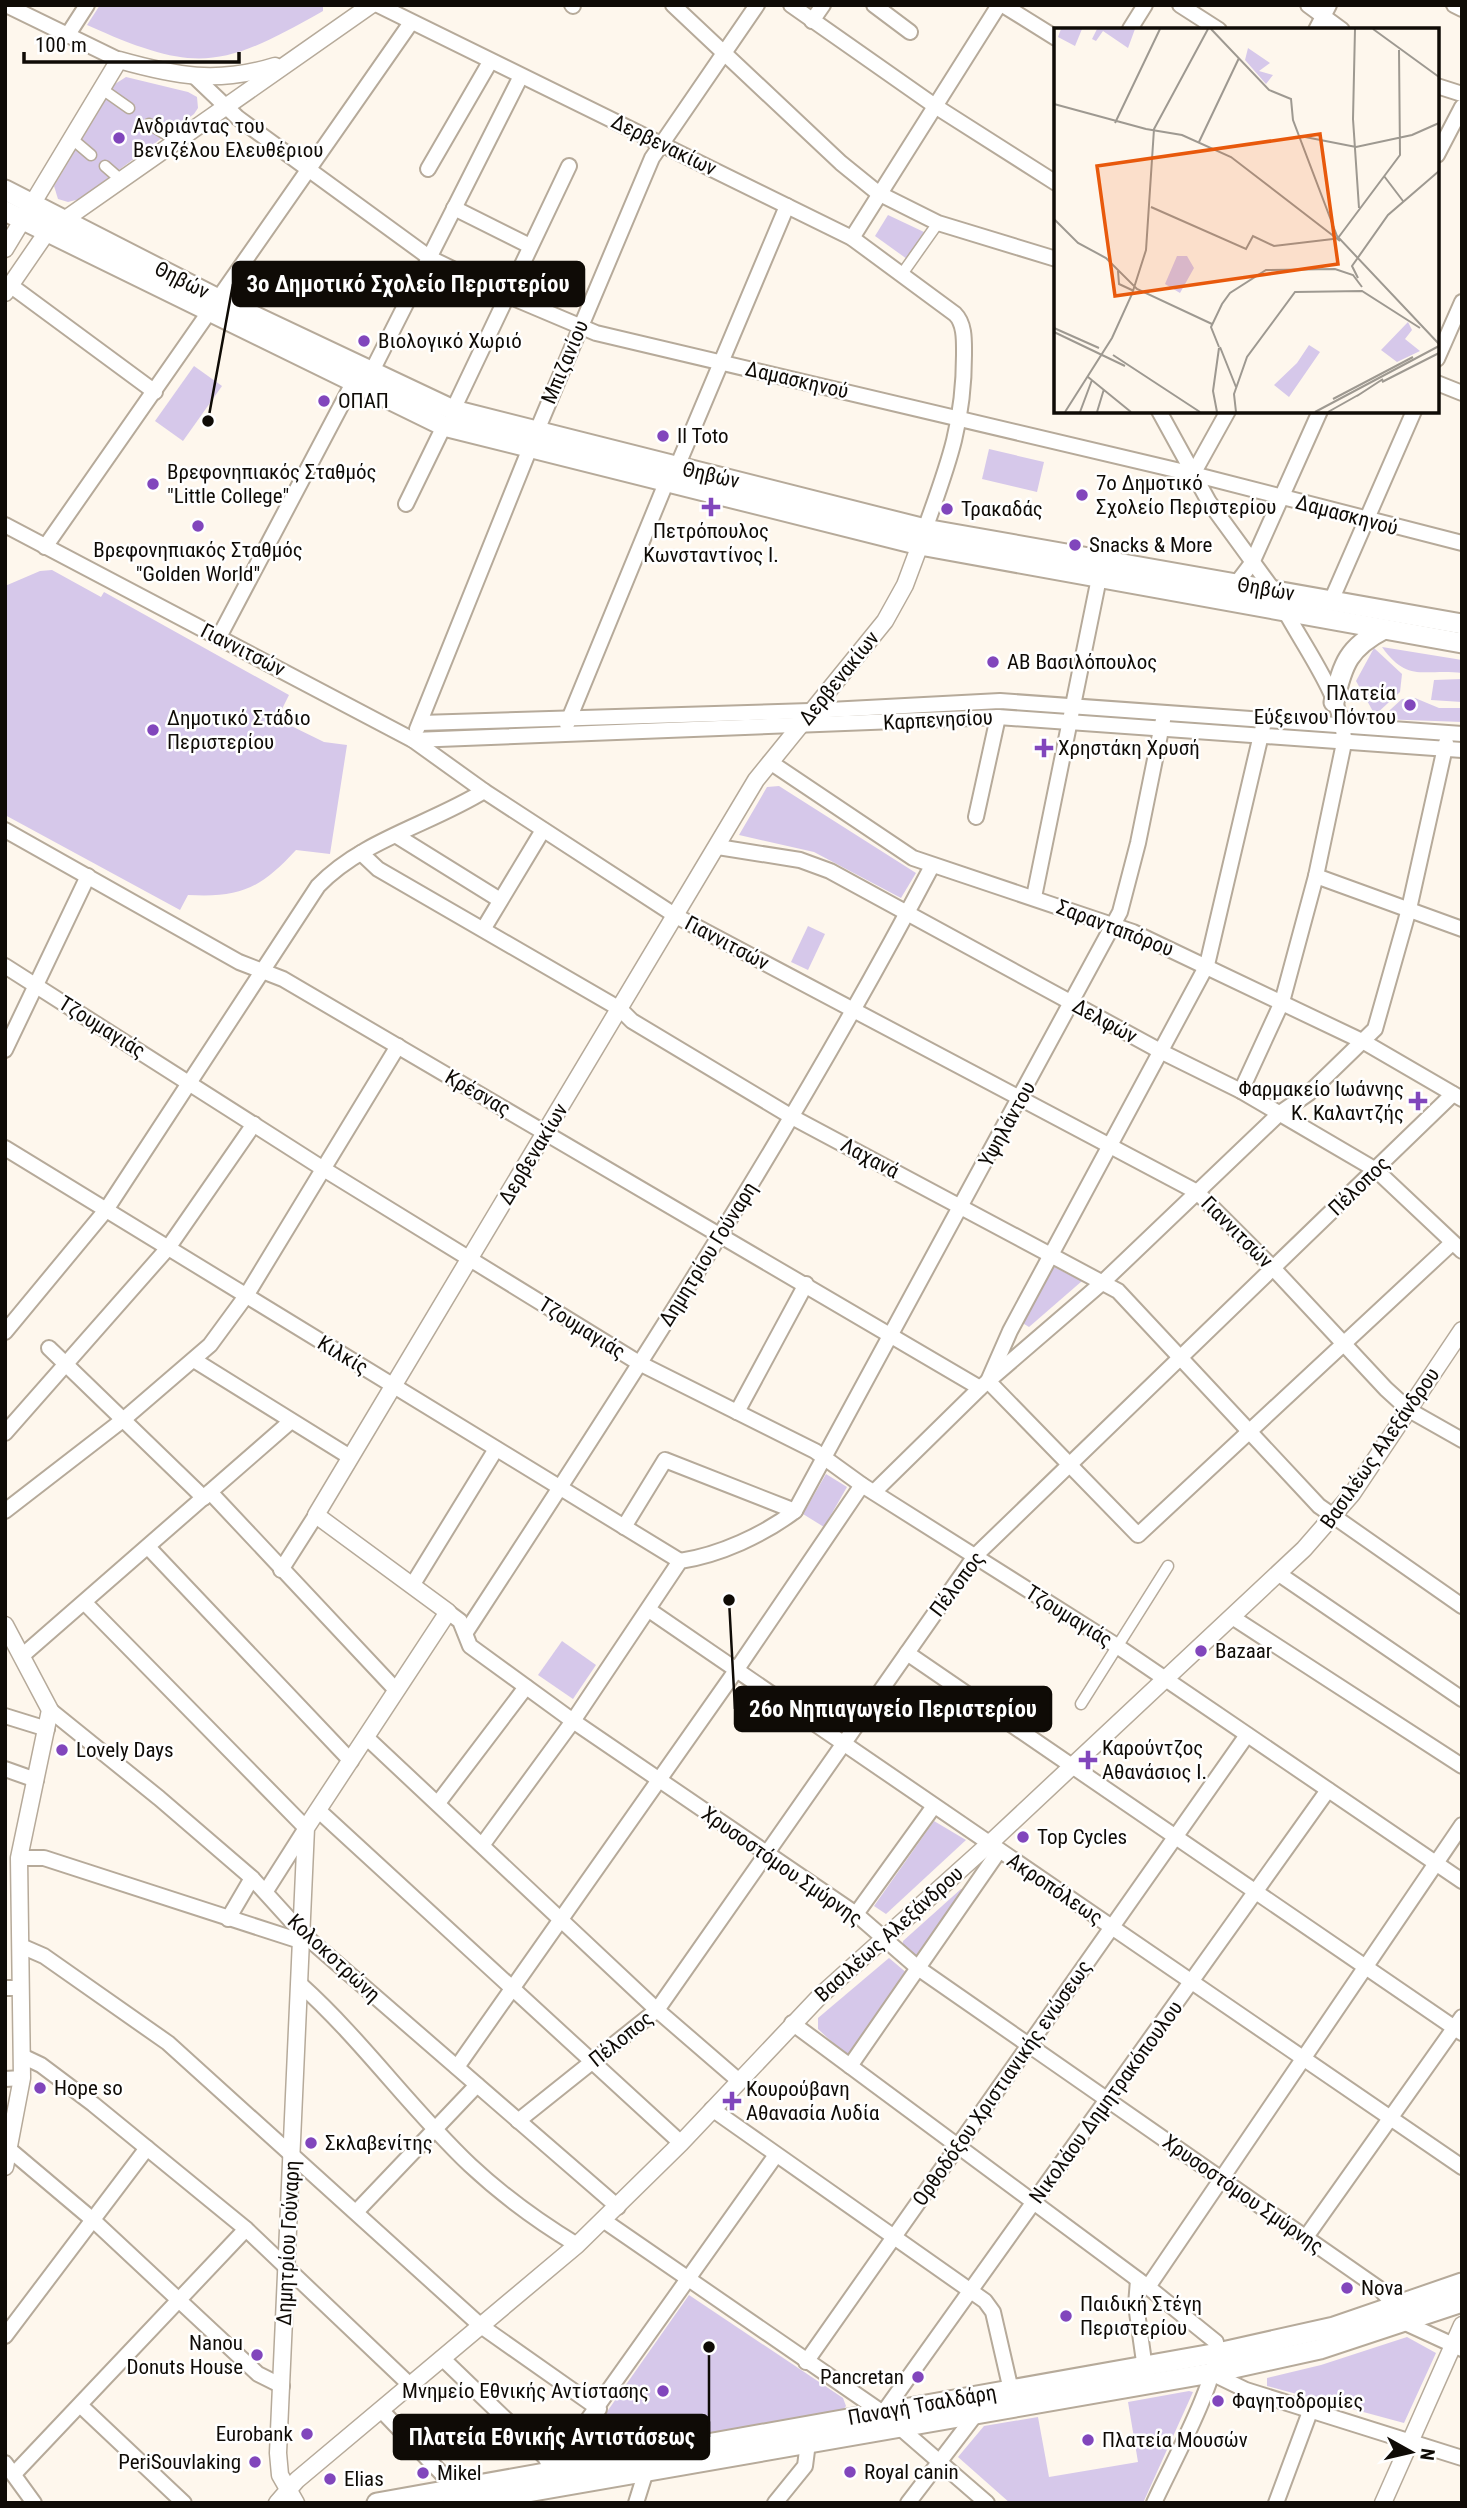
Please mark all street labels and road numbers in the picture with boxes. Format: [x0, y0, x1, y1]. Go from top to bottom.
street label: Δερβενακίων [608, 109, 720, 181]
street label: Θηβών [151, 256, 213, 304]
street label: Μπιζανίου [537, 316, 593, 408]
street label: Δαμασκηνού [743, 357, 851, 403]
street label: Θηβών [680, 457, 742, 493]
street label: Δαμασκηνού [1293, 490, 1401, 540]
street label: Θηβών [1235, 572, 1297, 606]
street label: Γιαννιτσών [197, 619, 289, 681]
street label: Δερβενακίων [794, 626, 884, 730]
street label: Καρπενησίου [883, 705, 993, 735]
street label: Σαρανταπόρου [1053, 895, 1177, 961]
street label: Γιαννιτσών [681, 911, 773, 975]
street label: Τζουμαγιάς [54, 991, 150, 1063]
street label: Δελφών [1069, 994, 1141, 1048]
street label: Κρέσνας [441, 1065, 515, 1121]
street label: Υψηλάντου [974, 1077, 1040, 1171]
street label: Δερβενακίων [493, 1099, 573, 1209]
street label: Λαχανά [837, 1133, 904, 1184]
street label: Πέλοπος [1324, 1151, 1394, 1221]
street label: Δημητρίου Γούναρη [654, 1178, 762, 1330]
street label: Γιαννιτσών [1196, 1191, 1278, 1273]
street label: Τζουμαγιάς [534, 1292, 630, 1364]
street label: Κιλκίς [313, 1331, 373, 1379]
street label: Βασιλέως Αλεξάνδρου [1316, 1363, 1444, 1533]
street label: Πέλοπος [925, 1547, 989, 1621]
street label: Τζουμαγιάς [1021, 1580, 1117, 1652]
street label: Χρυσοστόμου Σμύρνης [697, 1802, 867, 1930]
street label: Ακροπόλεως [1003, 1848, 1107, 1930]
street label: Βασιλέως Αλεξάνδρου [810, 1861, 968, 2007]
street label: Κολοκοτρώνη [283, 1909, 385, 2007]
street label: Ορθοδόξου Χριστιανικής ενώσεως [908, 1956, 1096, 2210]
street label: Νικολάου Δημητρακόπουλου [1024, 1996, 1188, 2208]
street label: Πέλοπος [584, 2006, 658, 2072]
street label: Χρυσοστόμου Σμύρνης [1158, 2130, 1328, 2258]
street label: Δημητρίου Γούναρη [272, 2160, 304, 2326]
street label: Παναγή Τσαλδάρη [846, 2380, 998, 2430]

